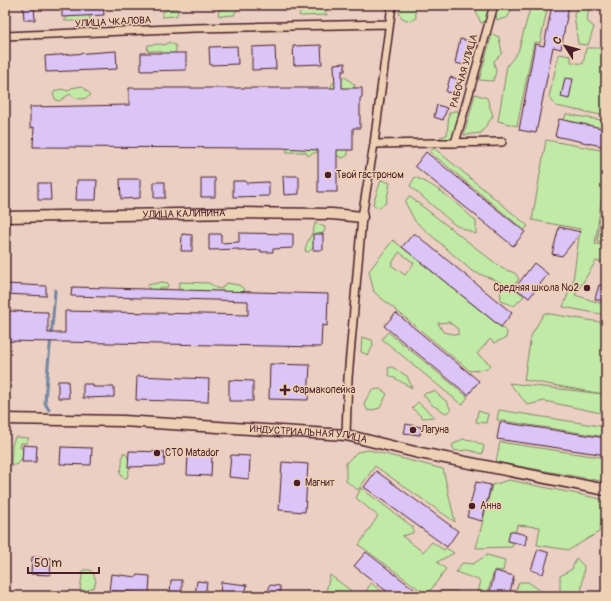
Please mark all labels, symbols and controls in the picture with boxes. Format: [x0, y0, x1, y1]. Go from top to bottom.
street label: УЛИЦА ЧКАЛОВА [74, 14, 152, 30]
north arrow [545, 26, 585, 66]
street label: РАБОЧАЯ УЛИЦА [448, 32, 480, 109]
text: С [550, 34, 565, 47]
place label: Твой гастроном [336, 169, 404, 181]
marker: Твой гастроном [323, 170, 333, 180]
street label: УЛИЦА КАЛИНИНА [142, 207, 226, 221]
place label: Средняя школа №2 [493, 282, 579, 294]
marker: Средняя школа №2 [582, 283, 592, 293]
place label: Фармакопейка [293, 384, 356, 396]
marker: Фармакопейка [280, 385, 290, 395]
street label: ИНДУСТРИАЛЬНАЯ УЛИЦА [249, 423, 369, 446]
place label: Лагуна [420, 424, 449, 436]
marker: Лагуна [408, 425, 418, 435]
place label: СТО Matador [165, 447, 220, 459]
marker: СТО Matador [152, 448, 162, 458]
place label: Магнит [305, 477, 335, 489]
marker: Магнит [292, 478, 302, 488]
place label: Анна [480, 500, 501, 512]
marker: Анна [467, 501, 477, 511]
scale bar [28, 549, 99, 575]
text: 50 m [34, 556, 62, 571]

